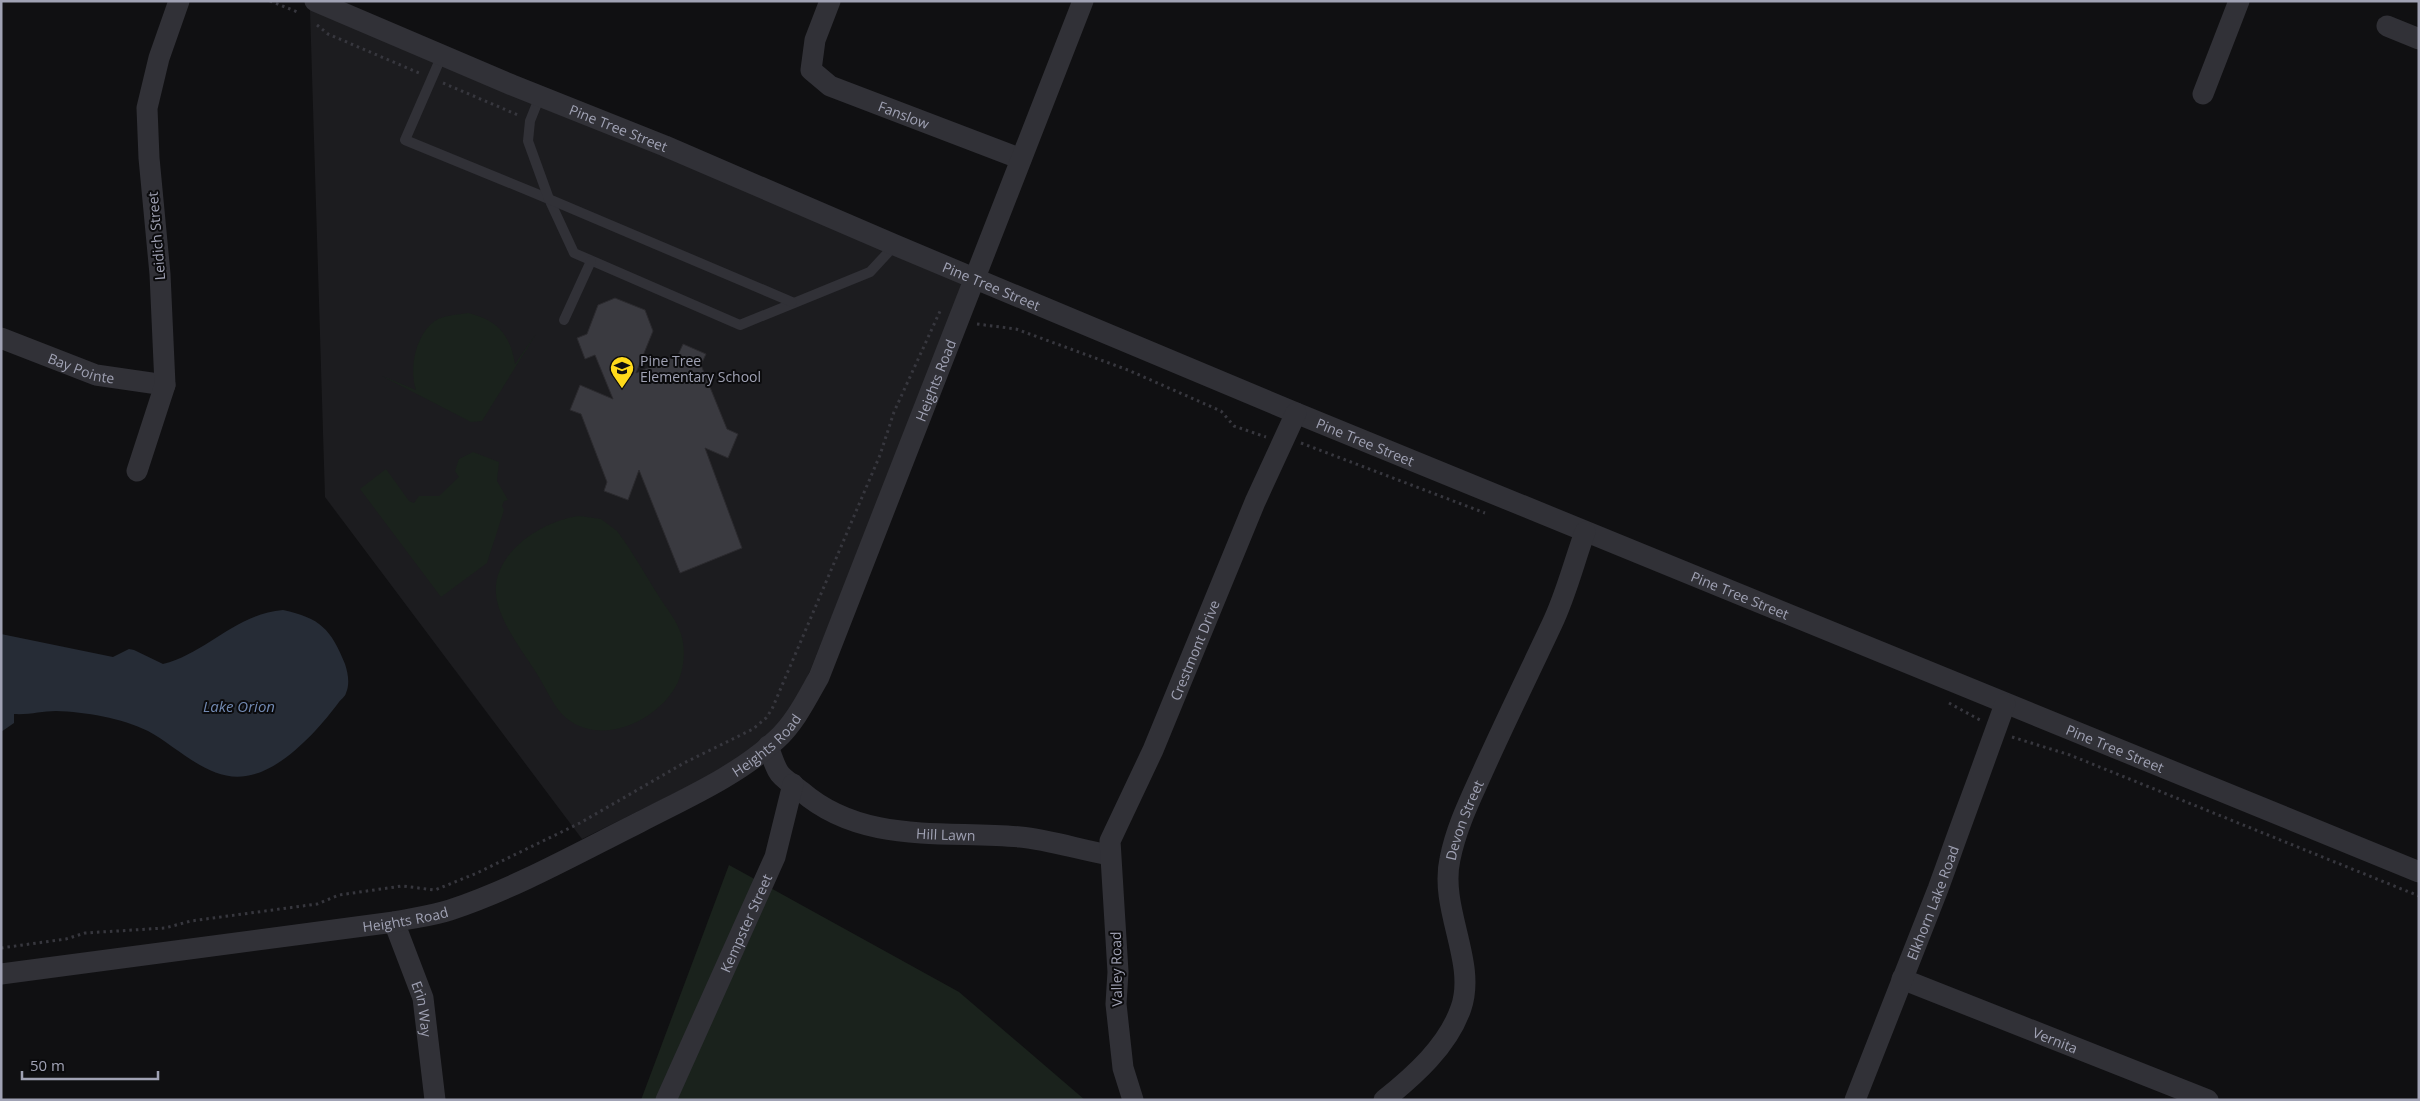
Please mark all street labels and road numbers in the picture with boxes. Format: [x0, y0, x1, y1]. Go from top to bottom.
street label: Fanslow [876, 96, 932, 133]
street label: Pine Tree Street [567, 99, 671, 156]
street label: Leidich Street [143, 191, 169, 281]
street label: Pine Tree Street [940, 257, 1043, 314]
street label: Heights Road [910, 336, 960, 424]
street label: Bay Pointe [45, 348, 116, 387]
street label: Pine Tree Street [1314, 413, 1417, 470]
street label: Pine Tree Street [1689, 566, 1792, 623]
street label: Crestmont Drive [1165, 597, 1223, 703]
street label: Heights Road [728, 710, 805, 780]
street label: Pine Tree Street [2063, 719, 2167, 776]
street label: Devon Street [1440, 777, 1487, 862]
street label: Hill Lawn [916, 823, 976, 844]
street label: Elkhorn Lake Road [1902, 843, 1963, 963]
street label: Kempster Street [715, 871, 776, 975]
street label: Heights Road [361, 902, 450, 936]
street label: Valley Road [1106, 931, 1126, 1007]
street label: Erin Way [408, 978, 437, 1039]
street label: Vernita [2030, 1022, 2081, 1057]

